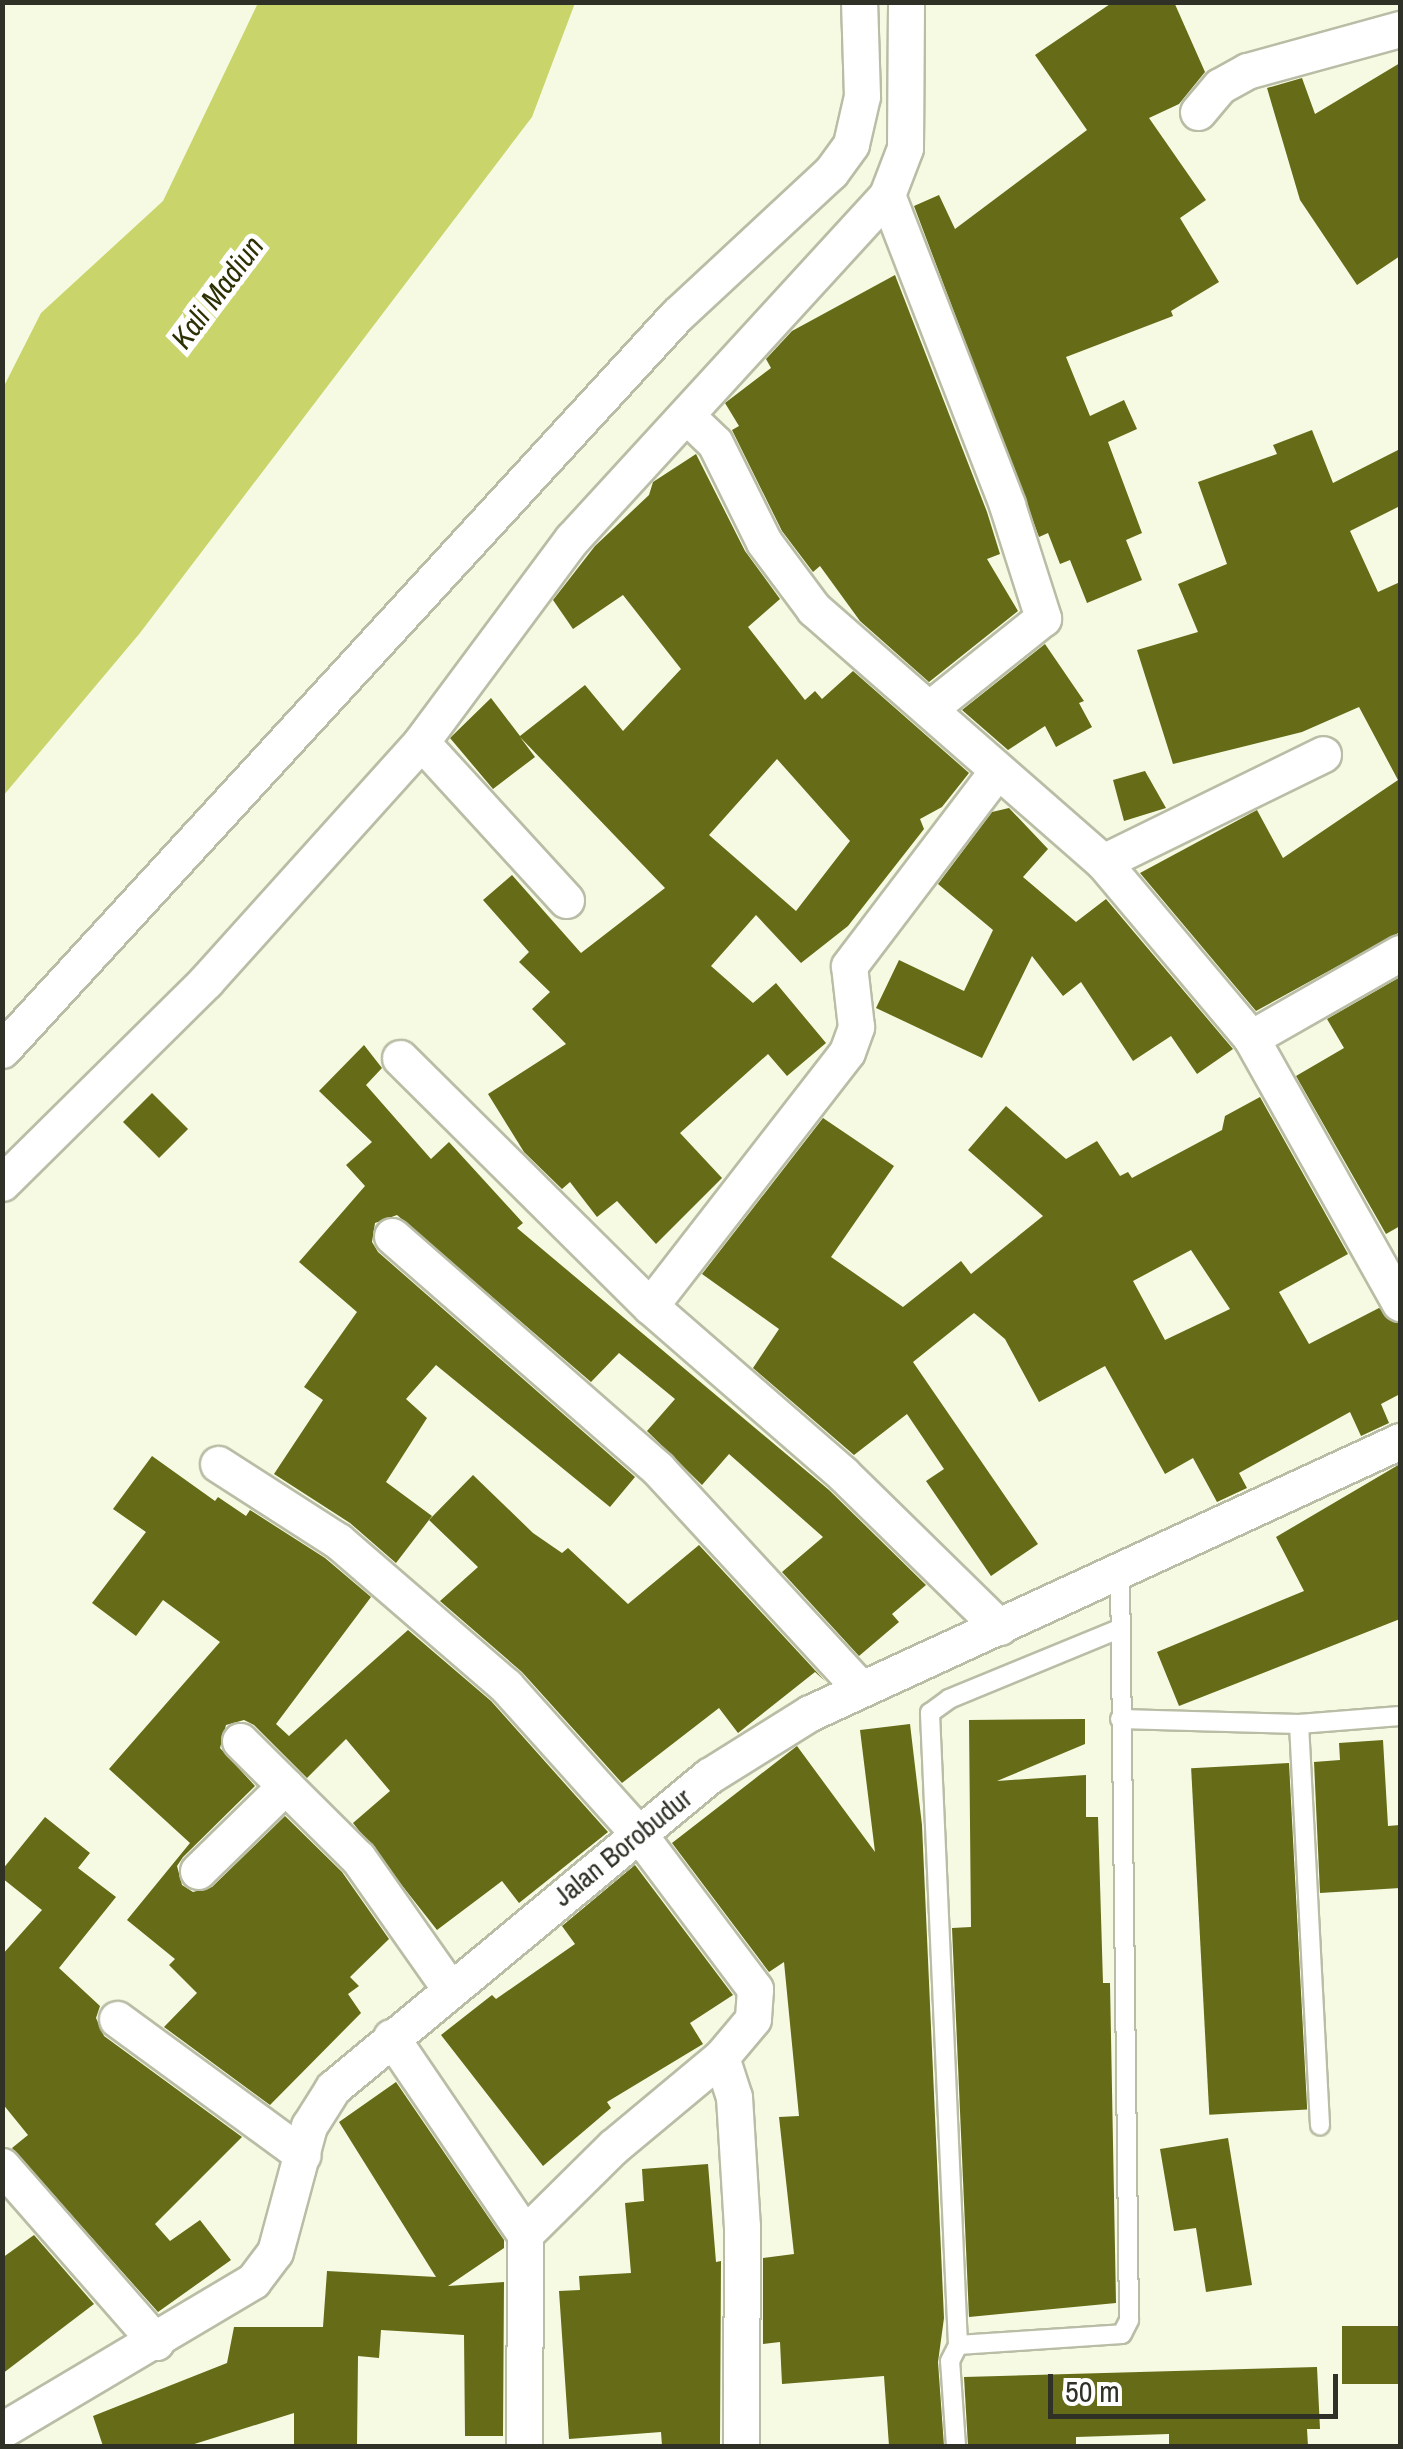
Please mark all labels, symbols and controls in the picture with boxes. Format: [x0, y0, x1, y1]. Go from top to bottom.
water label: Kali Madiun [163, 229, 271, 355]
street label: Jalan Borobudur [546, 1781, 698, 1913]
scale bar [1053, 2354, 1343, 2416]
text: 50 m [1065, 2371, 1120, 2411]

